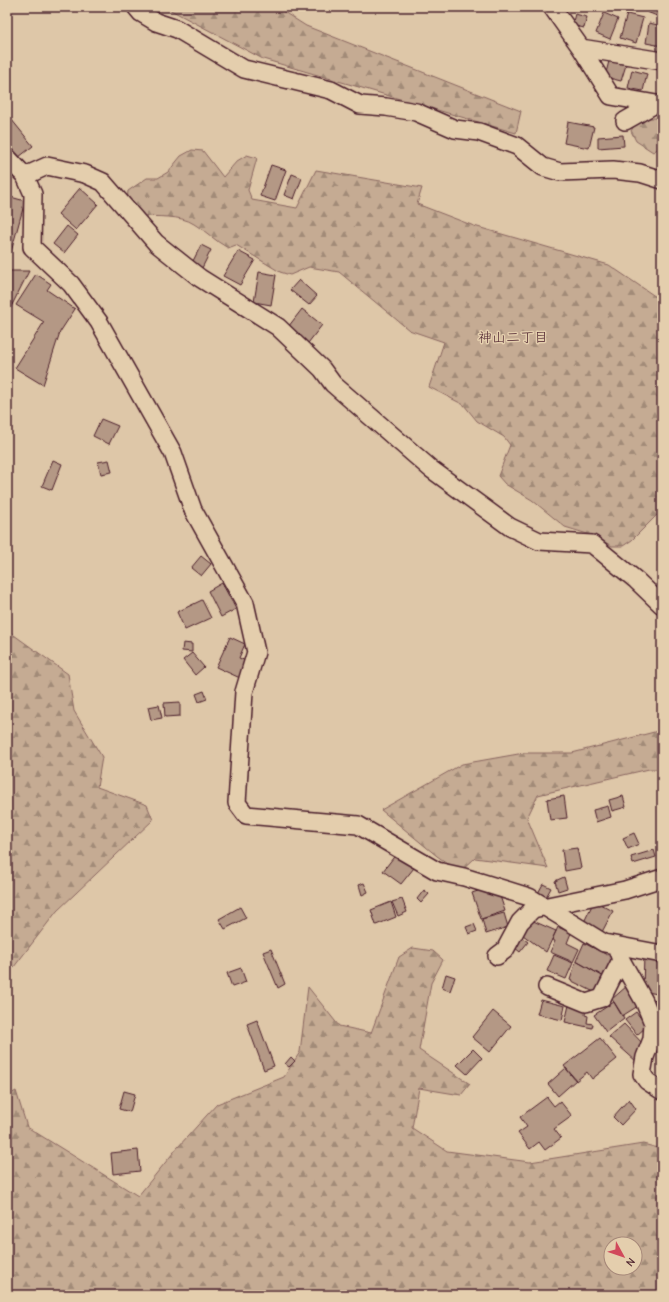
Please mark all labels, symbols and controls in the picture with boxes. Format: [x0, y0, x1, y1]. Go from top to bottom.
district label: 神山二丁目 [478, 329, 548, 346]
north arrow [603, 1236, 643, 1276]
text: N [623, 1255, 638, 1269]

